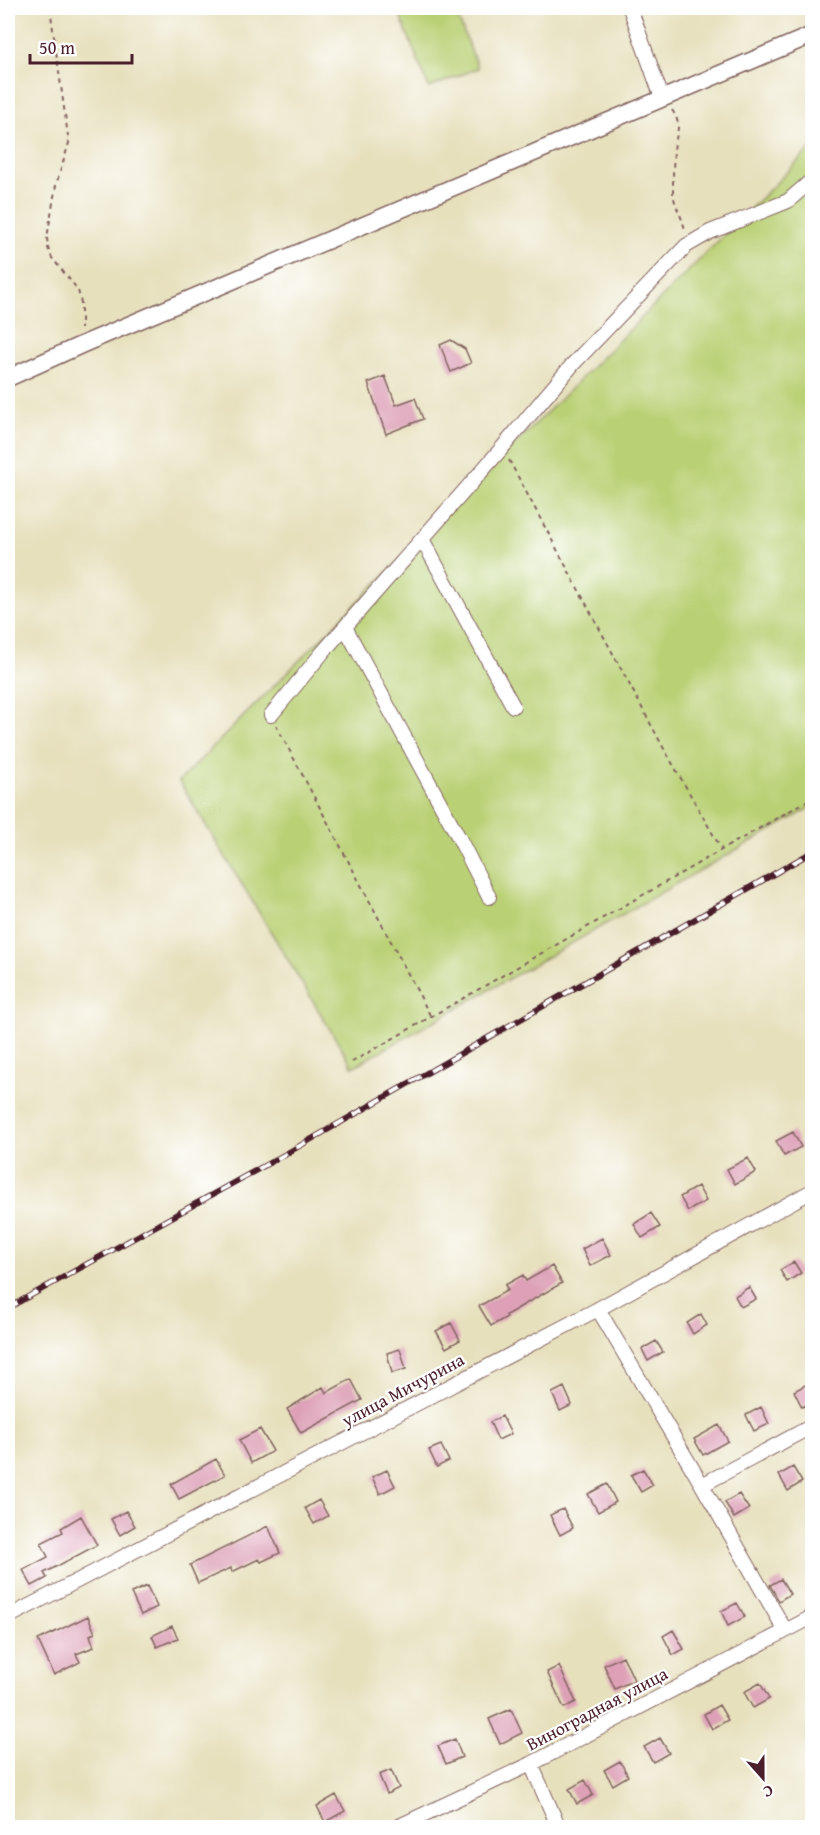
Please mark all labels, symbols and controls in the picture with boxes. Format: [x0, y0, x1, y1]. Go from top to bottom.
scale bar [30, 27, 132, 65]
text: 50 m [39, 34, 75, 61]
street label: улица Мичурина [336, 1346, 469, 1434]
street label: Виноградная улица [521, 1660, 673, 1757]
north arrow [733, 1748, 793, 1808]
text: С [760, 1779, 777, 1805]

